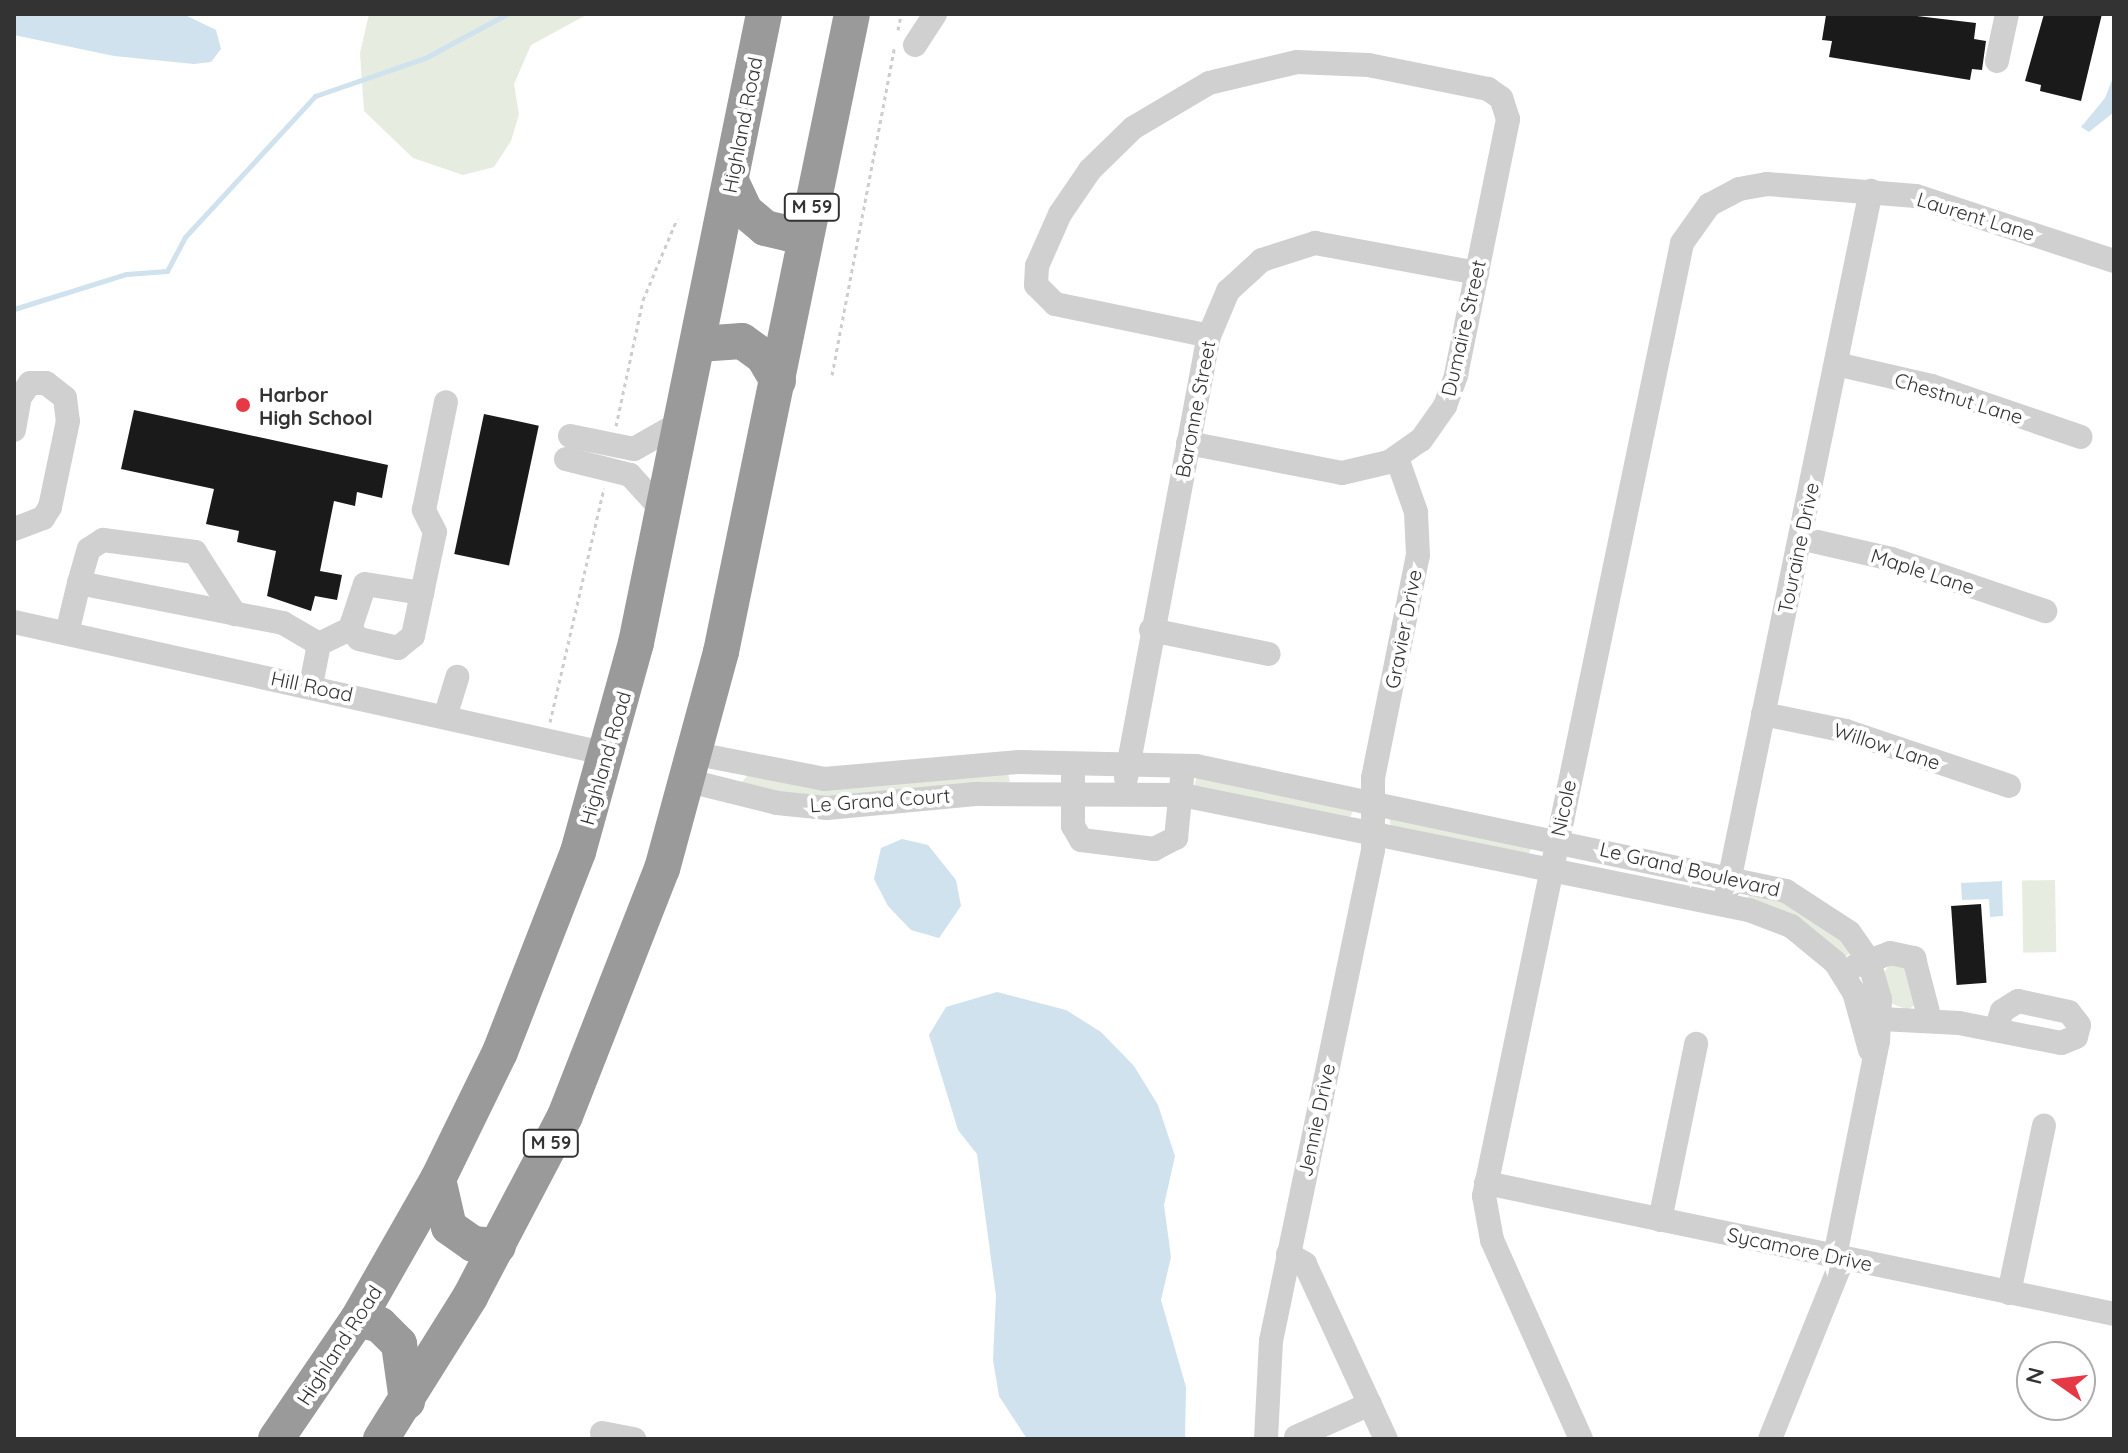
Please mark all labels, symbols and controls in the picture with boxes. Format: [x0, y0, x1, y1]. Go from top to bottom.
street label: Highland Road [717, 55, 767, 195]
street label: Laurent Lane [1914, 187, 2038, 245]
road number: M 59 [782, 193, 842, 221]
street label: Dumaire Street [1436, 258, 1490, 398]
street label: Baronne Street [1170, 338, 1220, 480]
street label: Chestnut Lane [1892, 367, 2026, 429]
place label: Harbor High School [259, 382, 373, 429]
marker: Harbor High School [234, 396, 252, 414]
street label: Touraine Drive [1772, 480, 1824, 616]
street label: Maple Lane [1868, 543, 1978, 599]
street label: Gravier Drive [1380, 567, 1426, 691]
street label: Hill Road [269, 666, 355, 706]
street label: Highland Road [574, 688, 636, 828]
street label: Willow Lane [1831, 717, 1943, 775]
street label: Nicole [1545, 778, 1581, 838]
street label: Le Grand Court [809, 783, 951, 817]
street label: Le Grand Boulevard [1598, 837, 1782, 901]
street label: Jennie Drive [1292, 1061, 1340, 1179]
road number: M 59 [521, 1129, 581, 1157]
street label: Sycamore Drive [1725, 1222, 1875, 1276]
street label: Highland Road [291, 1281, 387, 1409]
north arrow [2016, 1341, 2096, 1421]
text: N [2019, 1364, 2050, 1387]

